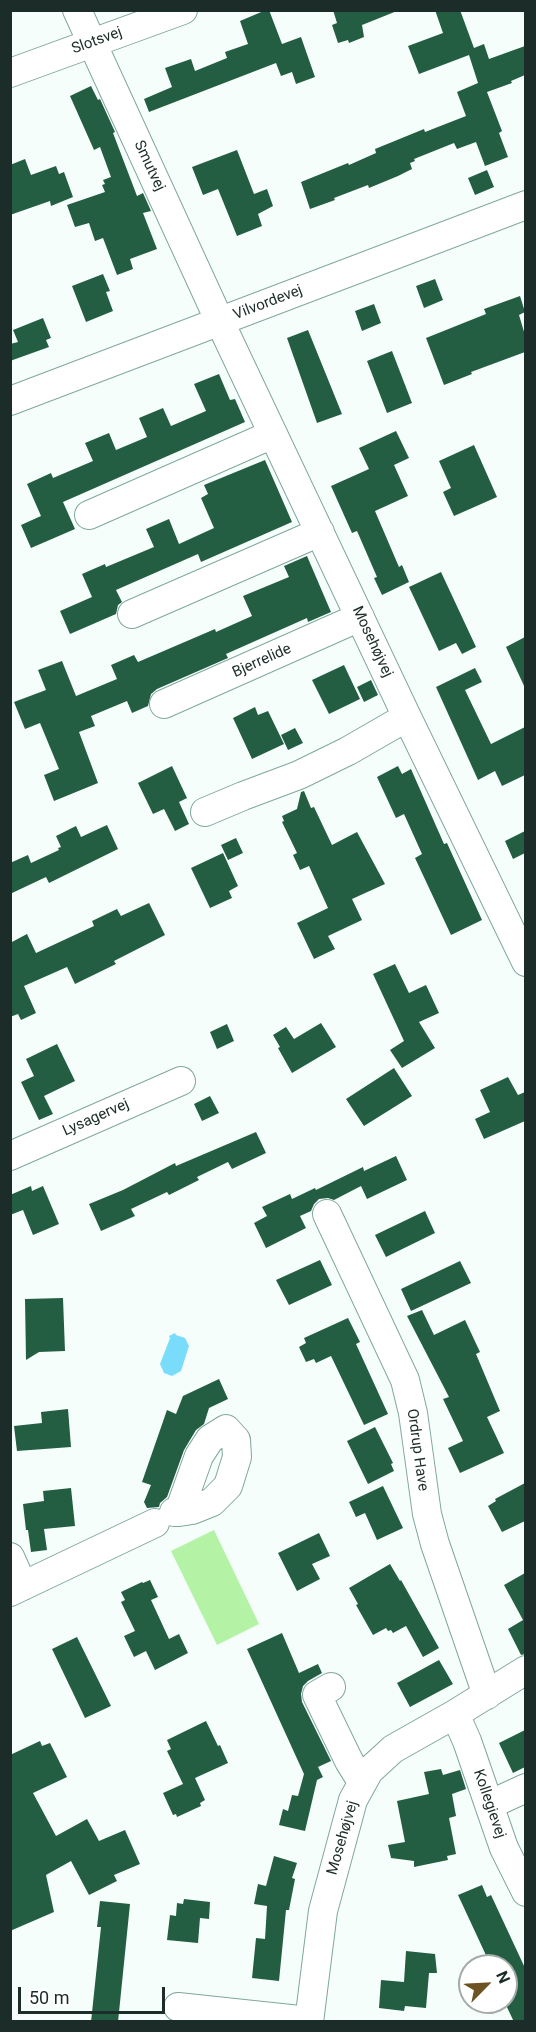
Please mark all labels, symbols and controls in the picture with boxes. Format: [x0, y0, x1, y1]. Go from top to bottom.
street label: Slotsvej [69, 24, 125, 58]
street label: Smutvej [129, 138, 169, 194]
street label: Vilvordevej [231, 282, 305, 324]
street label: Mosehøjvej [348, 604, 396, 680]
street label: Bjerrelide [230, 640, 294, 682]
street label: Lysagervej [60, 1095, 132, 1141]
street label: Ordrup Have [402, 1408, 432, 1492]
street label: Kollegievej [469, 1767, 509, 1841]
street label: Mosehøjvej [324, 1799, 362, 1877]
north arrow [458, 1954, 518, 2014]
text: N [492, 1968, 514, 1986]
scale bar [21, 1975, 168, 2013]
text: 50 m [29, 1987, 69, 2008]

